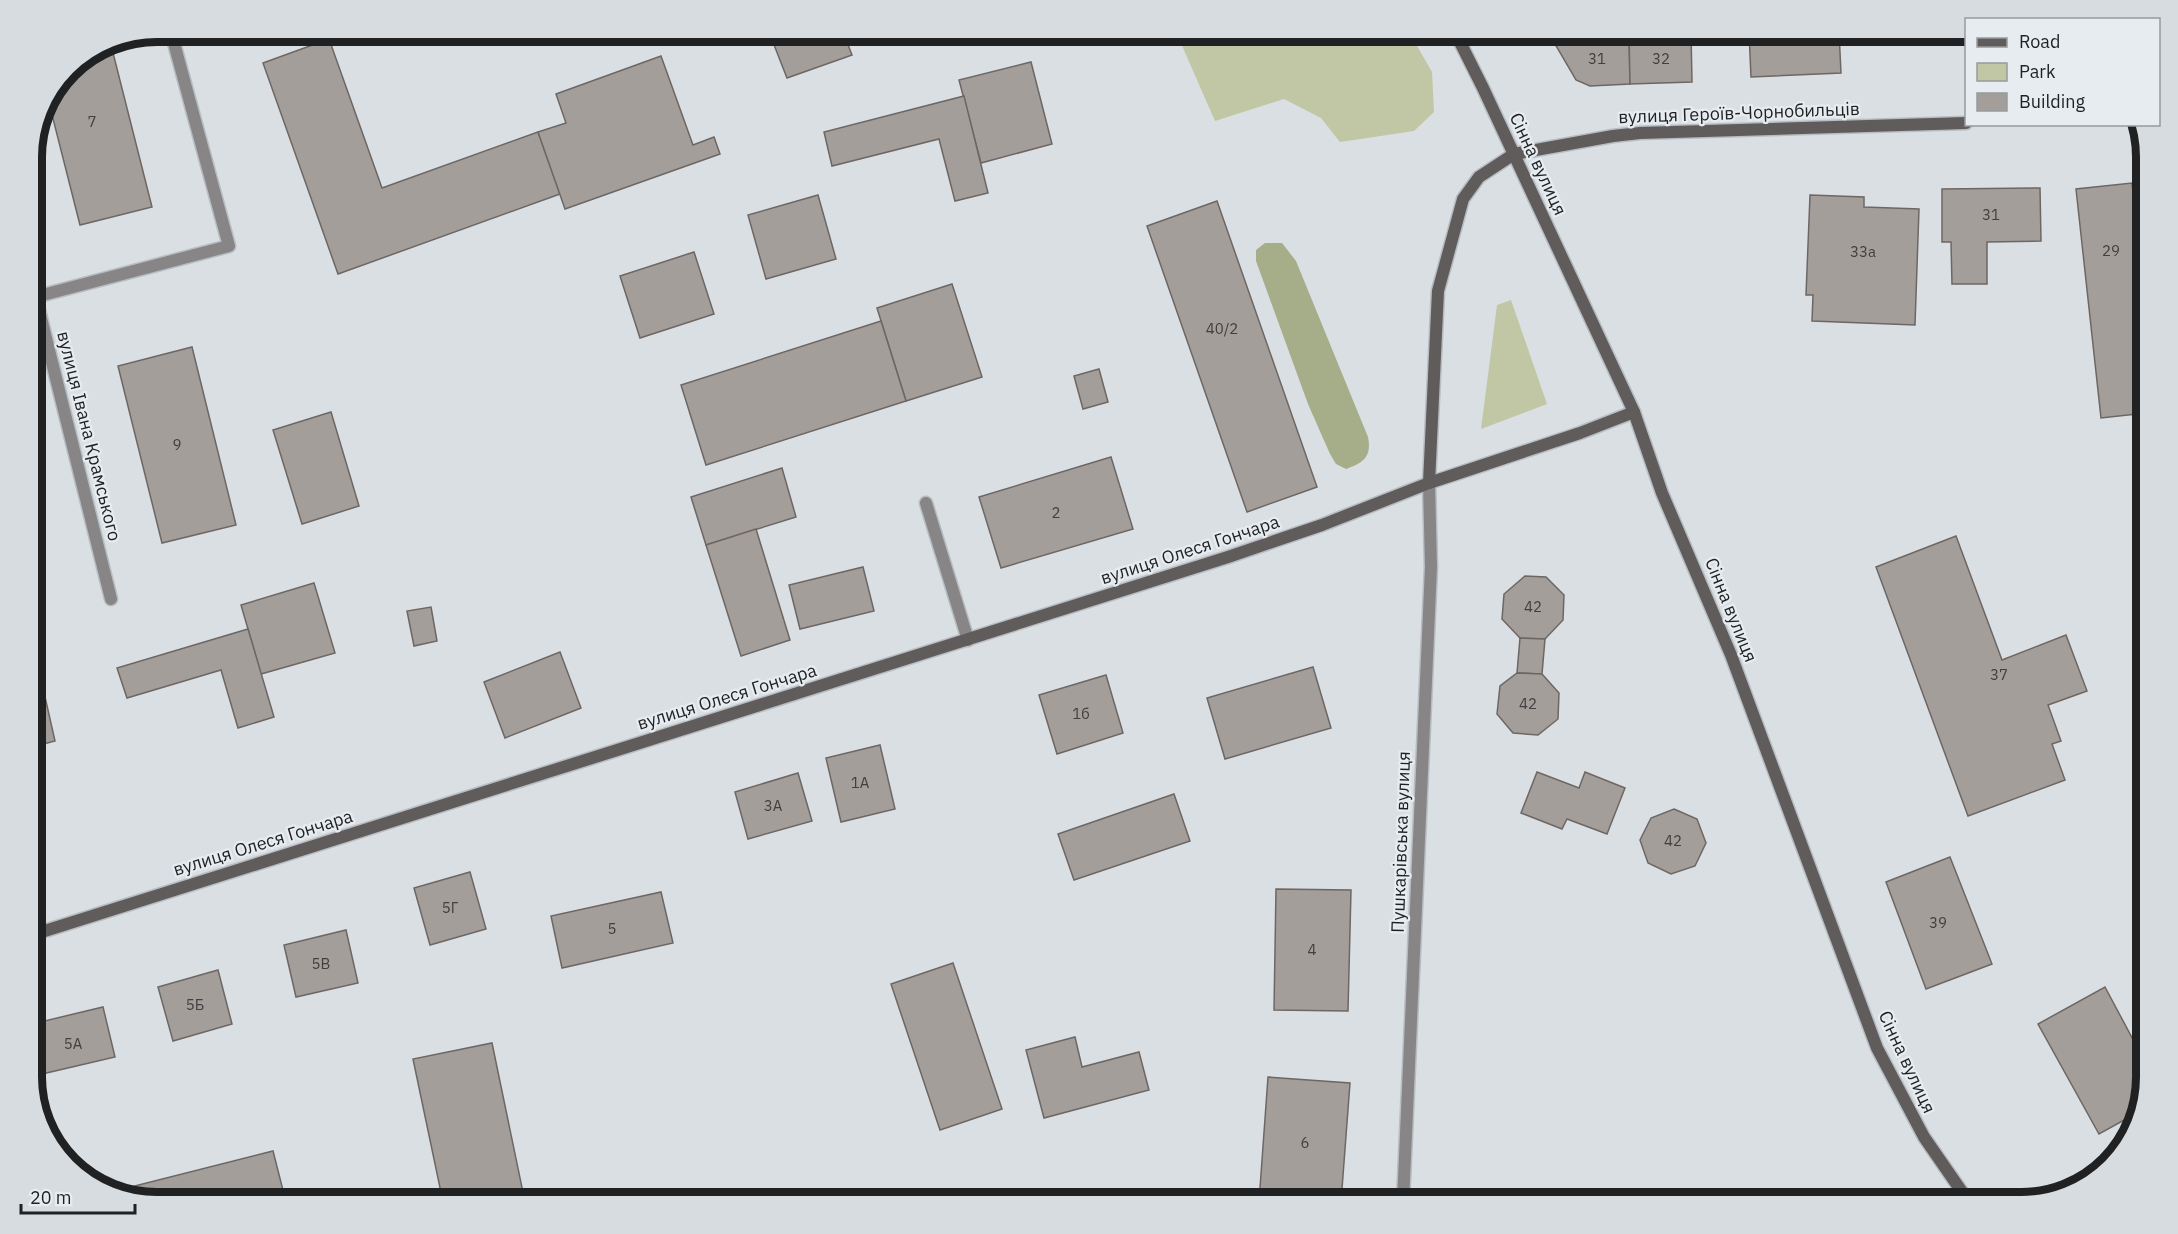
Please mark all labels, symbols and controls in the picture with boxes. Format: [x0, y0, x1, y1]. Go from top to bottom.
legend [1965, 18, 2160, 126]
text: Road [2019, 30, 2060, 53]
house number: 31 [1588, 49, 1606, 68]
house number: 32 [1652, 49, 1670, 68]
text: Park [2019, 60, 2056, 83]
text: Building [2019, 90, 2086, 113]
street label: вулиця Героїв-Чорнобильців [1618, 97, 1860, 128]
street label: Сінна вулиця [1505, 109, 1572, 219]
house number: 7 [87, 112, 97, 131]
house number: 31 [1982, 205, 2000, 224]
house number: 29 [2102, 241, 2120, 260]
house number: 33а [1850, 242, 1876, 261]
house number: 40/2 [1206, 319, 1238, 338]
street label: вулиця Івана Крамського [52, 329, 127, 543]
house number: 9 [172, 435, 182, 454]
house number: 2 [1051, 503, 1061, 522]
street label: вулиця Олеся Гончара [1097, 510, 1283, 589]
street label: Сінна вулиця [1700, 554, 1763, 665]
house number: 42 [1524, 597, 1542, 616]
street label: вулиця Олеся Гончара [634, 658, 820, 735]
house number: 37 [1990, 665, 2008, 684]
house number: 42 [1519, 694, 1537, 713]
house number: 1б [1072, 704, 1090, 723]
street label: Пушкарівська вулиця [1386, 751, 1415, 933]
house number: 1А [851, 773, 870, 792]
house number: 3А [764, 796, 783, 815]
street label: вулиця Олеся Гончара [170, 804, 356, 881]
house number: 42 [1664, 831, 1682, 850]
house number: 5Г [442, 898, 459, 917]
house number: 39 [1929, 913, 1947, 932]
house number: 5 [607, 919, 617, 938]
house number: 4 [1307, 940, 1317, 959]
house number: 5В [312, 954, 330, 973]
house number: 5Б [186, 995, 204, 1014]
street label: Сінна вулиця [1874, 1007, 1941, 1117]
house number: 5А [64, 1034, 83, 1053]
house number: 6 [1300, 1133, 1310, 1152]
scale bar [21, 1177, 135, 1215]
text: 20 m [30, 1186, 72, 1209]

